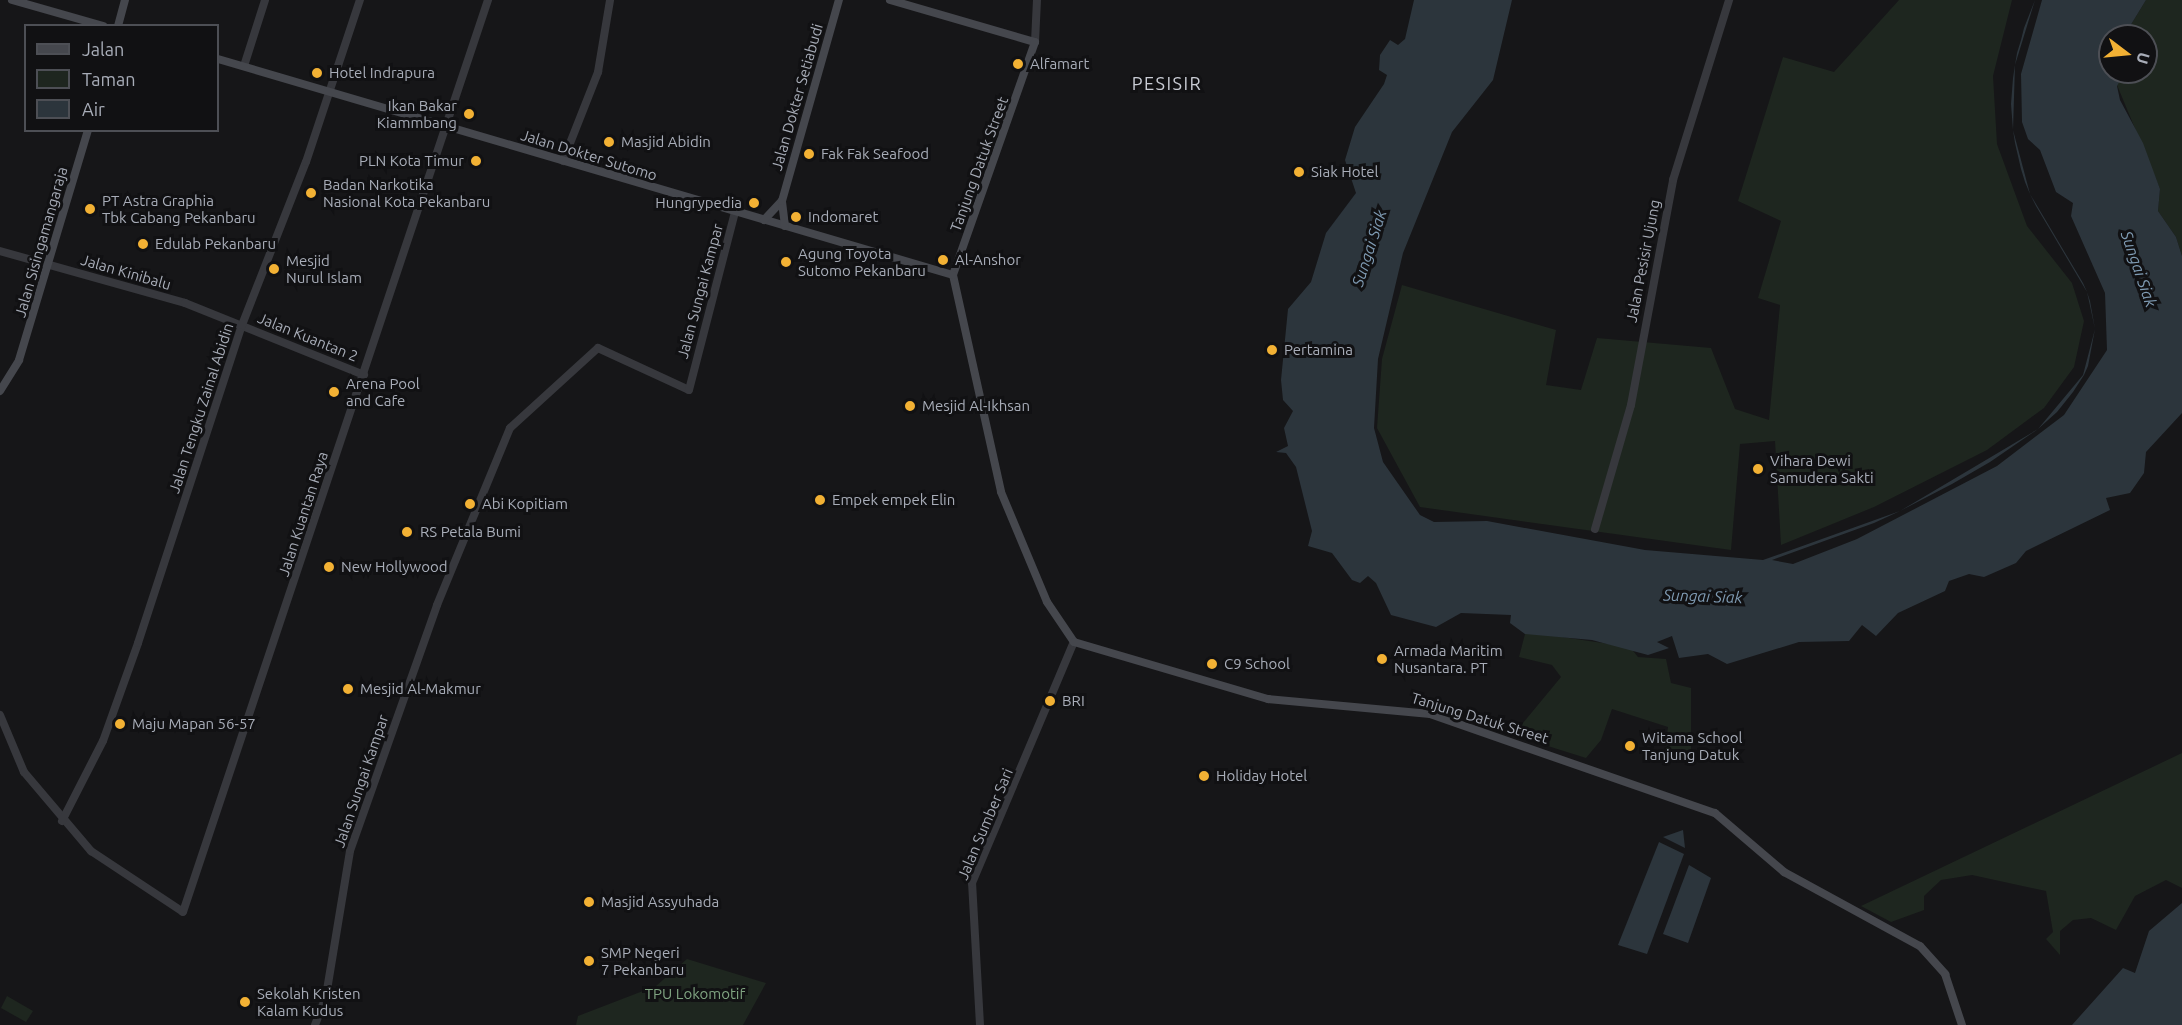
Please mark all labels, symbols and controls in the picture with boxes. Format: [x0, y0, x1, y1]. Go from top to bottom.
street label: Jalan Dokter Setiabudi [767, 21, 827, 173]
legend [24, 24, 219, 132]
north arrow [2098, 24, 2158, 84]
text: Jalan [82, 39, 124, 59]
text: U [2133, 51, 2154, 66]
place label: Alfamart [1030, 55, 1089, 73]
marker: Alfamart [1011, 57, 1025, 71]
place label: Hotel Indrapura [329, 64, 435, 82]
marker: Hotel Indrapura [310, 66, 324, 80]
text: Taman [82, 69, 136, 89]
district label: PESISIR [1132, 72, 1202, 94]
street label: Tanjung Datuk Street [946, 94, 1012, 234]
place label: Ikan Bakar Kiammbang [377, 96, 457, 131]
text: Air [82, 99, 105, 119]
marker: Ikan Bakar Kiammbang [462, 107, 476, 121]
street label: Jalan Dokter Sutomo [519, 126, 659, 184]
place label: Masjid Abidin [621, 133, 711, 151]
marker: Masjid Abidin [602, 135, 616, 149]
place label: Fak Fak Seafood [821, 145, 929, 163]
marker: Fak Fak Seafood [802, 147, 816, 161]
place label: PLN Kota Timur [359, 152, 464, 170]
marker: PLN Kota Timur [469, 154, 483, 168]
place label: Siak Hotel [1311, 163, 1379, 181]
street label: Jalan Sisingamangaraja [11, 165, 71, 319]
marker: Siak Hotel [1292, 165, 1306, 179]
place label: Badan Narkotika Nasional Kota Pekanbaru [323, 175, 490, 210]
marker: Badan Narkotika Nasional Kota Pekanbaru [304, 186, 318, 200]
place label: PT Astra Graphia Tbk Cabang Pekanbaru [102, 191, 256, 226]
place label: Hungrypedia [655, 194, 742, 212]
marker: Hungrypedia [747, 196, 761, 210]
street label: Jalan Pesisir Ujung [1622, 198, 1664, 324]
marker: PT Astra Graphia Tbk Cabang Pekanbaru [83, 202, 97, 216]
water label: Sungai Siak [1348, 207, 1390, 289]
place label: Indomaret [808, 208, 878, 226]
marker: Indomaret [789, 210, 803, 224]
street label: Jalan Sungai Kampar [673, 221, 727, 361]
water label: Sungai Siak [2117, 228, 2161, 310]
place label: Edulab Pekanbaru [155, 235, 276, 253]
marker: Edulab Pekanbaru [136, 237, 150, 251]
place label: Agung Toyota Sutomo Pekanbaru [798, 244, 926, 279]
street label: Jalan Kinibalu [79, 251, 173, 293]
place label: Mesjid Nurul Islam [286, 251, 362, 286]
place label: Al-Anshor [955, 251, 1021, 269]
marker: Al-Anshor [936, 253, 950, 267]
marker: Agung Toyota Sutomo Pekanbaru [779, 255, 793, 269]
marker: Mesjid Nurul Islam [267, 262, 281, 276]
street label: Jalan Kuantan 2 [255, 309, 361, 365]
street label: Jalan Tengku Zainal Abidin [165, 321, 237, 495]
place label: Pertamina [1284, 341, 1353, 359]
marker: Pertamina [1265, 343, 1279, 357]
place label: Arena Pool and Cafe [346, 374, 420, 409]
marker: Arena Pool and Cafe [327, 385, 341, 399]
place label: Mesjid Al-Ikhsan [922, 397, 1030, 415]
marker: Mesjid Al-Ikhsan [903, 399, 917, 413]
street label: Jalan Kuantan Raya [274, 449, 332, 579]
place label: Vihara Dewi Samudera Sakti [1770, 451, 1874, 486]
marker: Vihara Dewi Samudera Sakti [1751, 462, 1765, 476]
place label: Empek empek Elin [832, 491, 955, 509]
marker: Empek empek Elin [813, 493, 827, 507]
place label: Abi Kopitiam [482, 495, 568, 513]
marker: Abi Kopitiam [463, 497, 477, 511]
marker: RS Petala Bumi [398, 523, 416, 541]
place label: RS Petala Bumi [420, 523, 521, 541]
place label: New Hollywood [341, 558, 448, 576]
marker: New Hollywood [322, 560, 336, 574]
water label: Sungai Siak [1663, 585, 1743, 607]
place label: Armada Maritim Nusantara. PT [1394, 641, 1503, 676]
marker: Armada Maritim Nusantara. PT [1375, 652, 1389, 666]
place label: C9 School [1224, 655, 1290, 673]
marker: C9 School [1205, 657, 1219, 671]
place label: Mesjid Al-Makmur [360, 680, 481, 698]
marker: Mesjid Al-Makmur [341, 682, 355, 696]
street label: Tanjung Datuk Street [1409, 689, 1551, 747]
place label: BRI [1062, 692, 1085, 710]
marker: BRI [1043, 694, 1057, 708]
street label: Jalan Sungai Kampar [330, 712, 392, 850]
place label: Maju Mapan 56-57 [132, 715, 256, 733]
marker: Maju Mapan 56-57 [113, 717, 127, 731]
place label: Witama School Tanjung Datuk [1642, 728, 1742, 763]
marker: Witama School Tanjung Datuk [1623, 739, 1637, 753]
street label: Jalan Sumber Sari [953, 766, 1017, 882]
place label: Holiday Hotel [1216, 767, 1307, 785]
marker: Holiday Hotel [1197, 769, 1211, 783]
place label: Masjid Assyuhada [601, 893, 719, 911]
marker: Masjid Assyuhada [582, 895, 596, 909]
place label: SMP Negeri 7 Pekanbaru [601, 943, 684, 978]
marker: SMP Negeri 7 Pekanbaru [582, 954, 596, 968]
place label: Sekolah Kristen Kalam Kudus [257, 984, 361, 1019]
park label: TPU Lokomotif [645, 985, 745, 1003]
marker: Sekolah Kristen Kalam Kudus [238, 995, 252, 1009]

